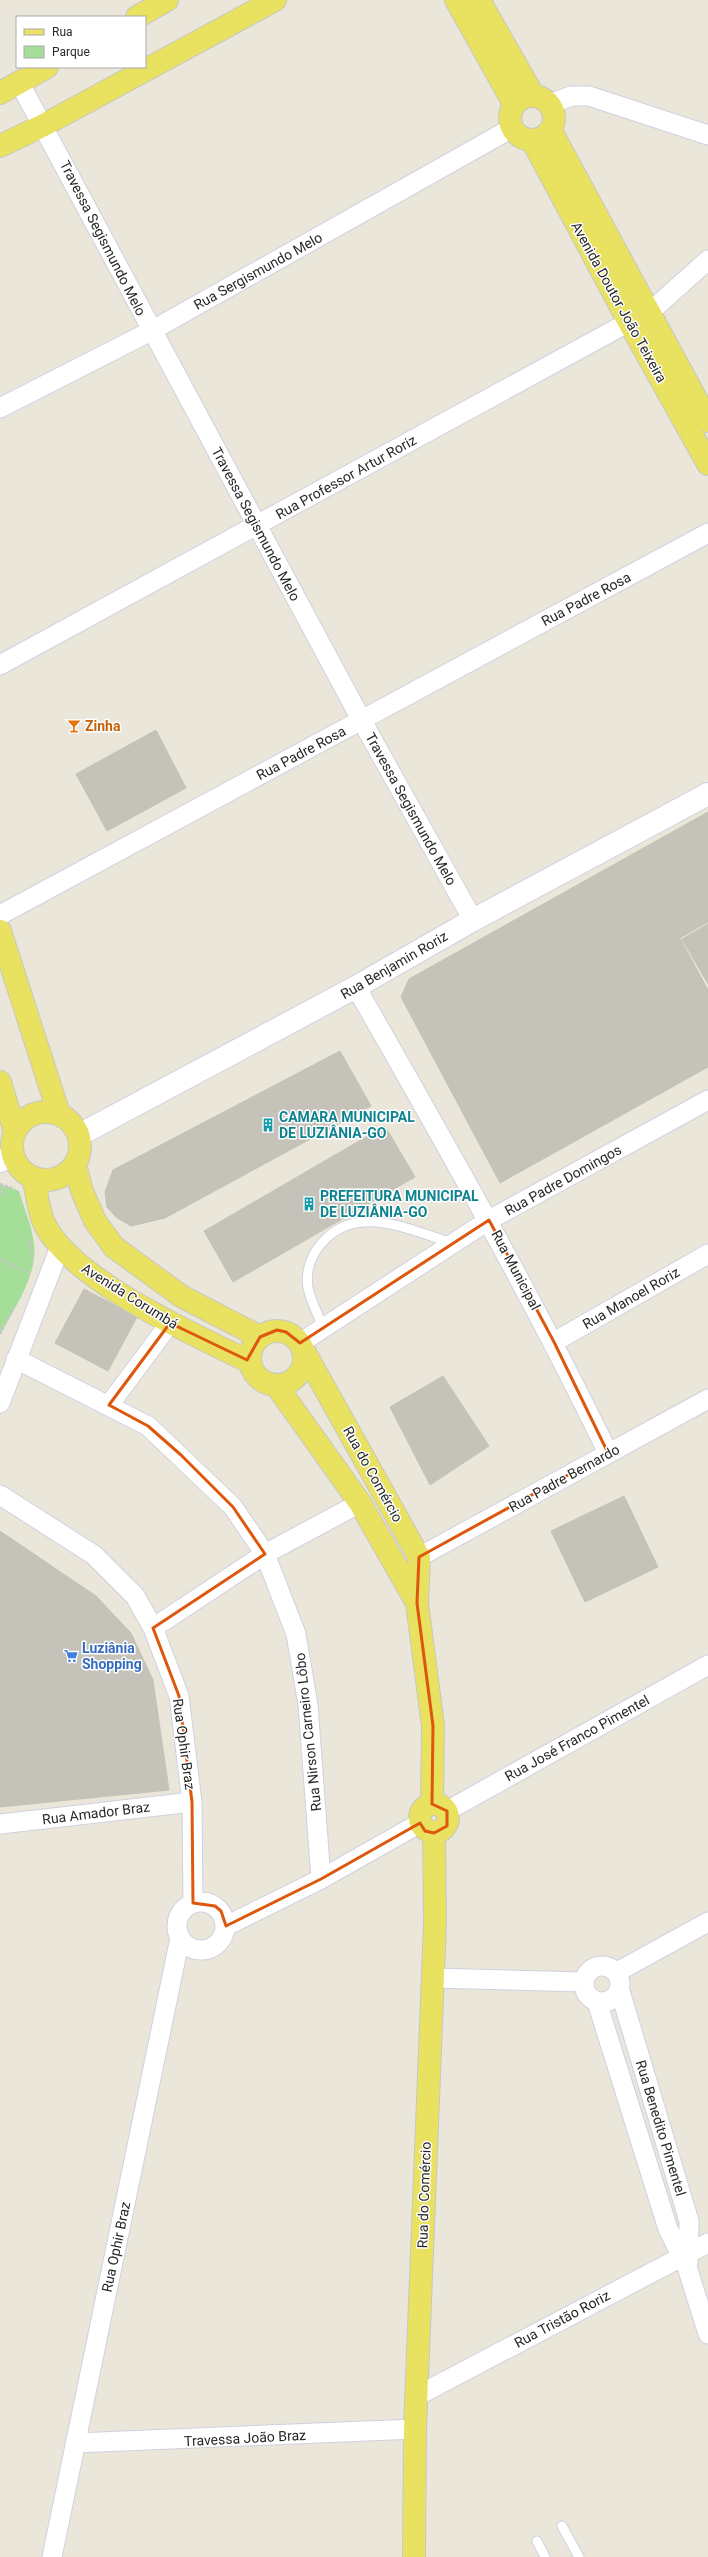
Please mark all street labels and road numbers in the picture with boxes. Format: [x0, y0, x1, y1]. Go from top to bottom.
street label: Travessa Segismundo Melo [57, 158, 149, 318]
street label: Avenida Doutor João Teixeira [568, 219, 670, 385]
street label: Rua Sergismundo Melo [191, 229, 325, 313]
street label: Rua Professor Artur Roriz [273, 432, 419, 522]
street label: Travessa Segismundo Melo [209, 444, 303, 604]
street label: Rua Padre Rosa [539, 569, 633, 629]
street label: Rua Padre Rosa [254, 723, 348, 783]
street label: Travessa Segismundo Melo [362, 730, 460, 888]
street label: Rua Benjamin Roriz [338, 928, 450, 1002]
street label: Rua Padre Domingos [502, 1141, 624, 1219]
street label: Rua Municipal [488, 1227, 544, 1313]
street label: Avenida Corumbá [79, 1260, 181, 1332]
street label: Rua Manoel Roriz [580, 1264, 682, 1332]
street label: Rua do Comércio [340, 1423, 406, 1525]
street label: Rua Padre Bernardo [506, 1441, 622, 1515]
street label: Rua Nirson Carneiro Lôbo [292, 1652, 324, 1812]
street label: Rua José Franco Pimentel [502, 1692, 652, 1784]
street label: Rua Ophir Braz [170, 1697, 198, 1791]
street label: Rua Amador Braz [41, 1798, 151, 1828]
street label: Rua Benedito Pimentel [633, 2058, 689, 2198]
street label: Rua do Comércio [414, 2141, 434, 2249]
street label: Rua Ophir Braz [99, 2200, 133, 2294]
street label: Rua Tristão Roriz [512, 2287, 612, 2351]
street label: Travessa João Braz [184, 2427, 306, 2449]

